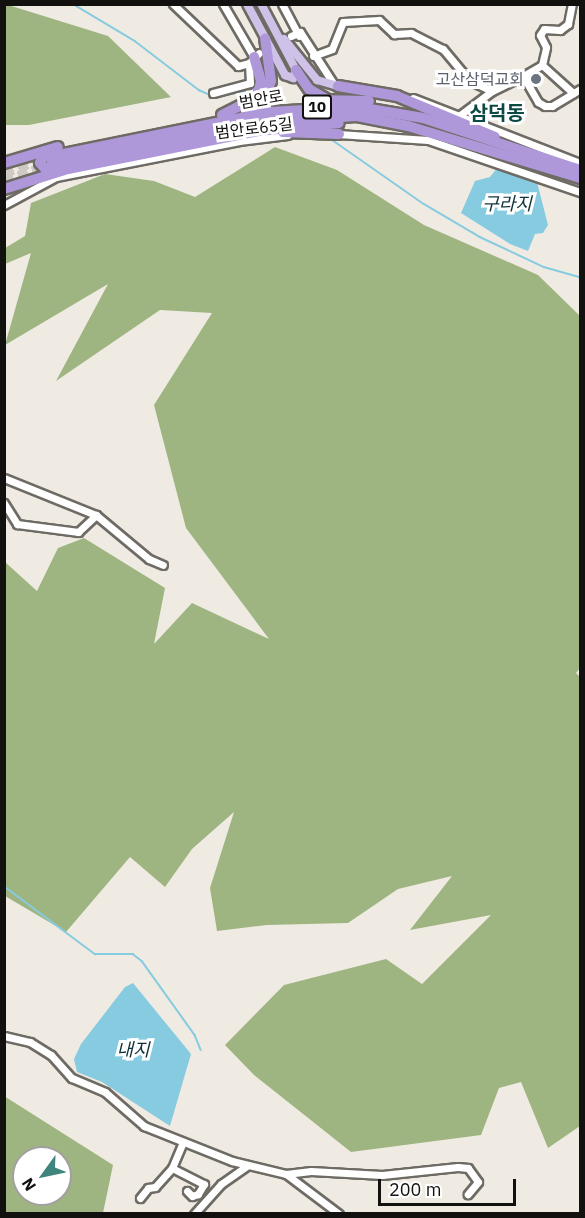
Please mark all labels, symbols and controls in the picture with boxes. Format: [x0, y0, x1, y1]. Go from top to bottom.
place label: 고산삼덕교회 [436, 69, 524, 89]
marker: 고산삼덕교회 [529, 72, 543, 86]
street label: 범안로 [238, 86, 284, 112]
road number: 10 [302, 95, 332, 119]
district label: 삼덕동 [469, 100, 525, 124]
street label: 범안로65길 [214, 114, 294, 142]
water label: 구라지 [482, 193, 532, 215]
water label: 내지 [116, 1039, 150, 1061]
north arrow [12, 1146, 72, 1206]
scale bar [381, 1167, 519, 1205]
text: N [17, 1174, 40, 1195]
text: 200 m [389, 1178, 441, 1201]

